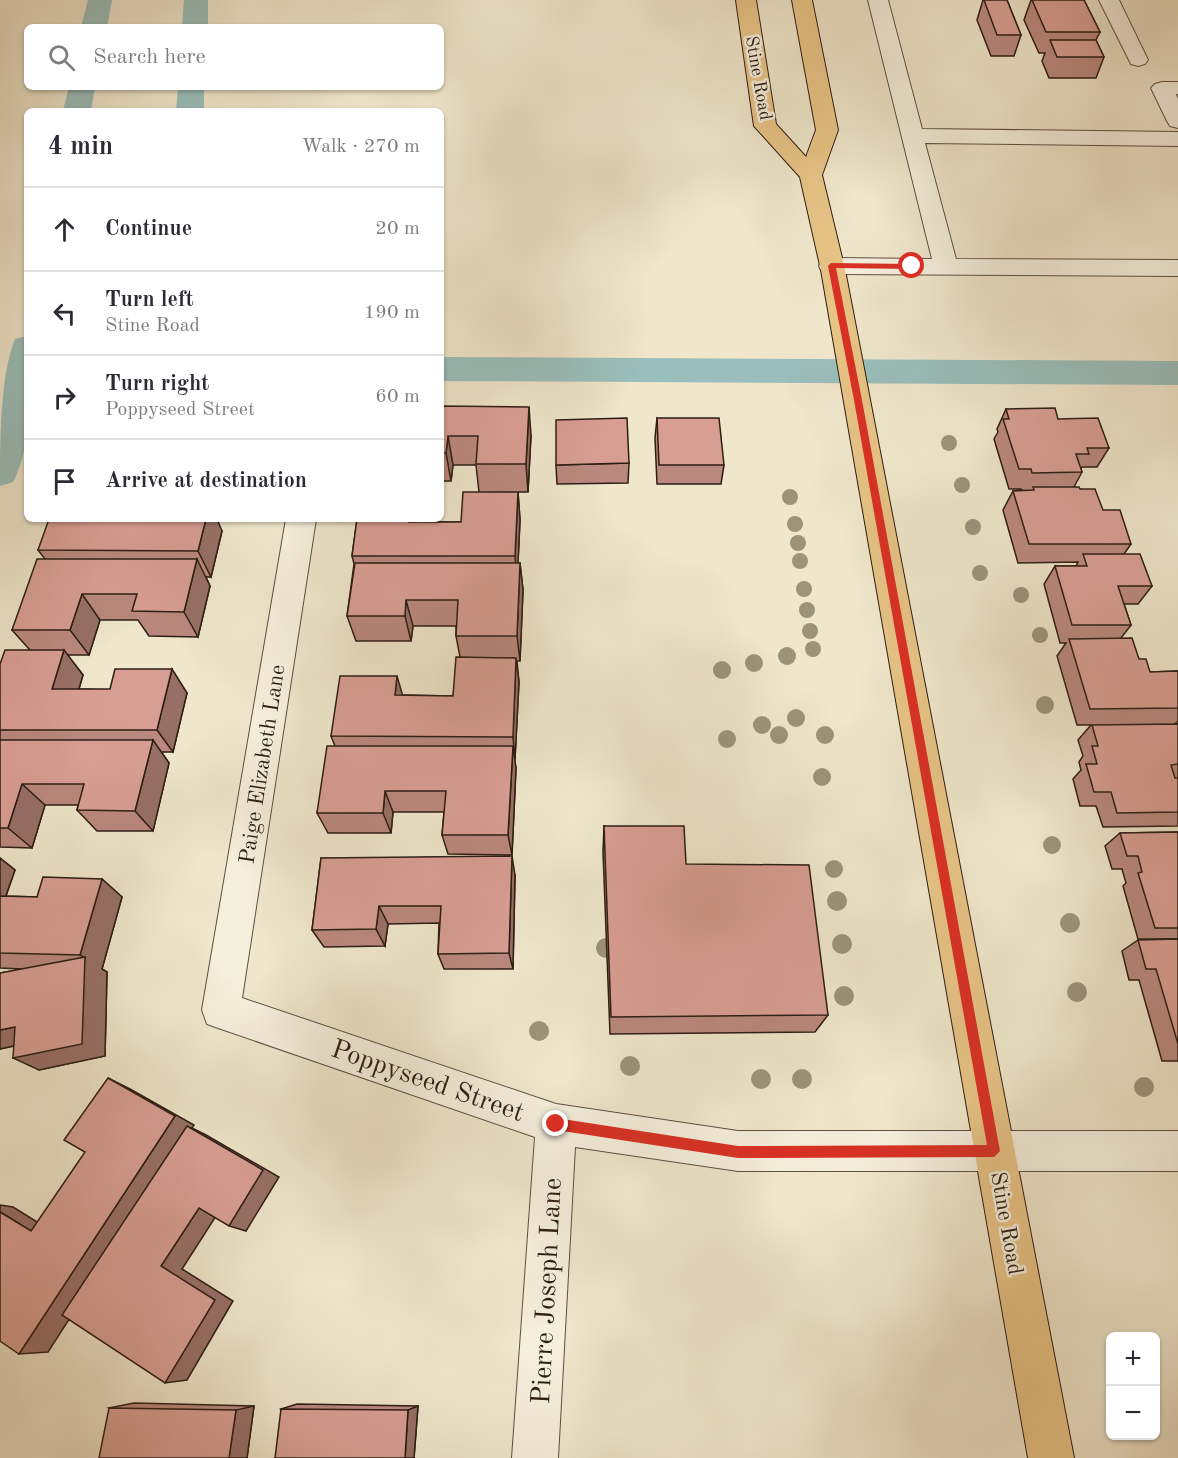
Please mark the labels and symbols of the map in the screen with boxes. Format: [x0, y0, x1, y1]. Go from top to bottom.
street label: Stine Road [742, 35, 774, 122]
route start [898, 252, 924, 278]
street label: Paige Elizabeth Lane [236, 663, 290, 865]
street label: Poppyseed Street [327, 1036, 528, 1127]
route end [542, 1110, 568, 1136]
street label: Stine Road [986, 1170, 1026, 1277]
street label: Pierre Joseph Lane [528, 1177, 567, 1405]

